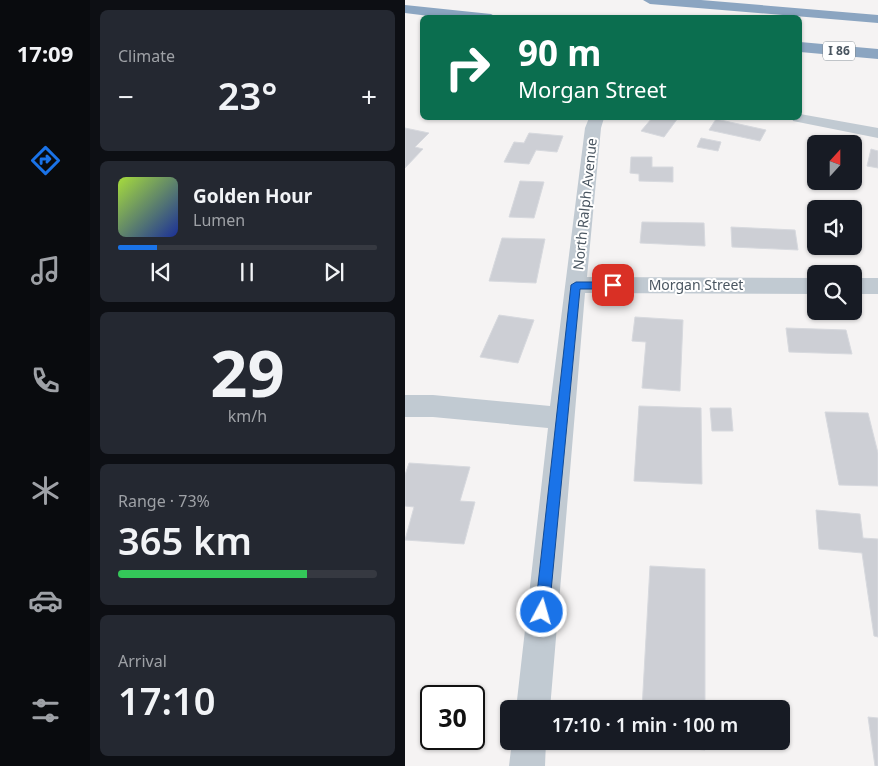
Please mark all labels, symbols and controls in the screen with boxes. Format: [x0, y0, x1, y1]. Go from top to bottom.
text: 90 m [518, 29, 601, 76]
icon: right [435, 35, 500, 100]
text: 17:09 [17, 38, 73, 68]
road number: I 86 [823, 41, 855, 60]
text: Climate [118, 45, 175, 67]
text: 23° [218, 69, 277, 121]
text: Morgan Street [518, 74, 667, 104]
text: − [118, 77, 134, 115]
text: + [361, 77, 377, 115]
north arrow [807, 135, 863, 190]
map controls [807, 135, 862, 320]
street label: North Ralph Avenue [568, 137, 601, 271]
icon: directions [28, 143, 63, 178]
text: Golden Hour [193, 183, 312, 209]
button: sound [807, 200, 862, 255]
text: Lumen [193, 209, 245, 231]
icon: music [28, 253, 63, 288]
icon: previous [147, 258, 175, 286]
icon: pause [233, 258, 261, 286]
icon: next [320, 258, 348, 286]
pin [592, 264, 634, 306]
button: search [807, 265, 862, 320]
icon: arrive [599, 271, 627, 299]
street label: Morgan Street [649, 275, 743, 294]
text: 29 [210, 328, 285, 416]
icon: phone [28, 363, 63, 398]
text: km/h [228, 405, 267, 427]
icon: climate [28, 473, 63, 508]
text: Range · 73% [118, 490, 210, 512]
text: 365 km [118, 514, 252, 566]
icon: car [28, 583, 63, 618]
position arrow [515, 585, 567, 637]
text: Arrival [118, 650, 167, 672]
text: 17:10 [118, 674, 215, 726]
speed limit sign: 30 [420, 685, 485, 750]
icon: filters [28, 693, 63, 728]
text: 17:10 · 1 min · 100 m [552, 712, 738, 738]

